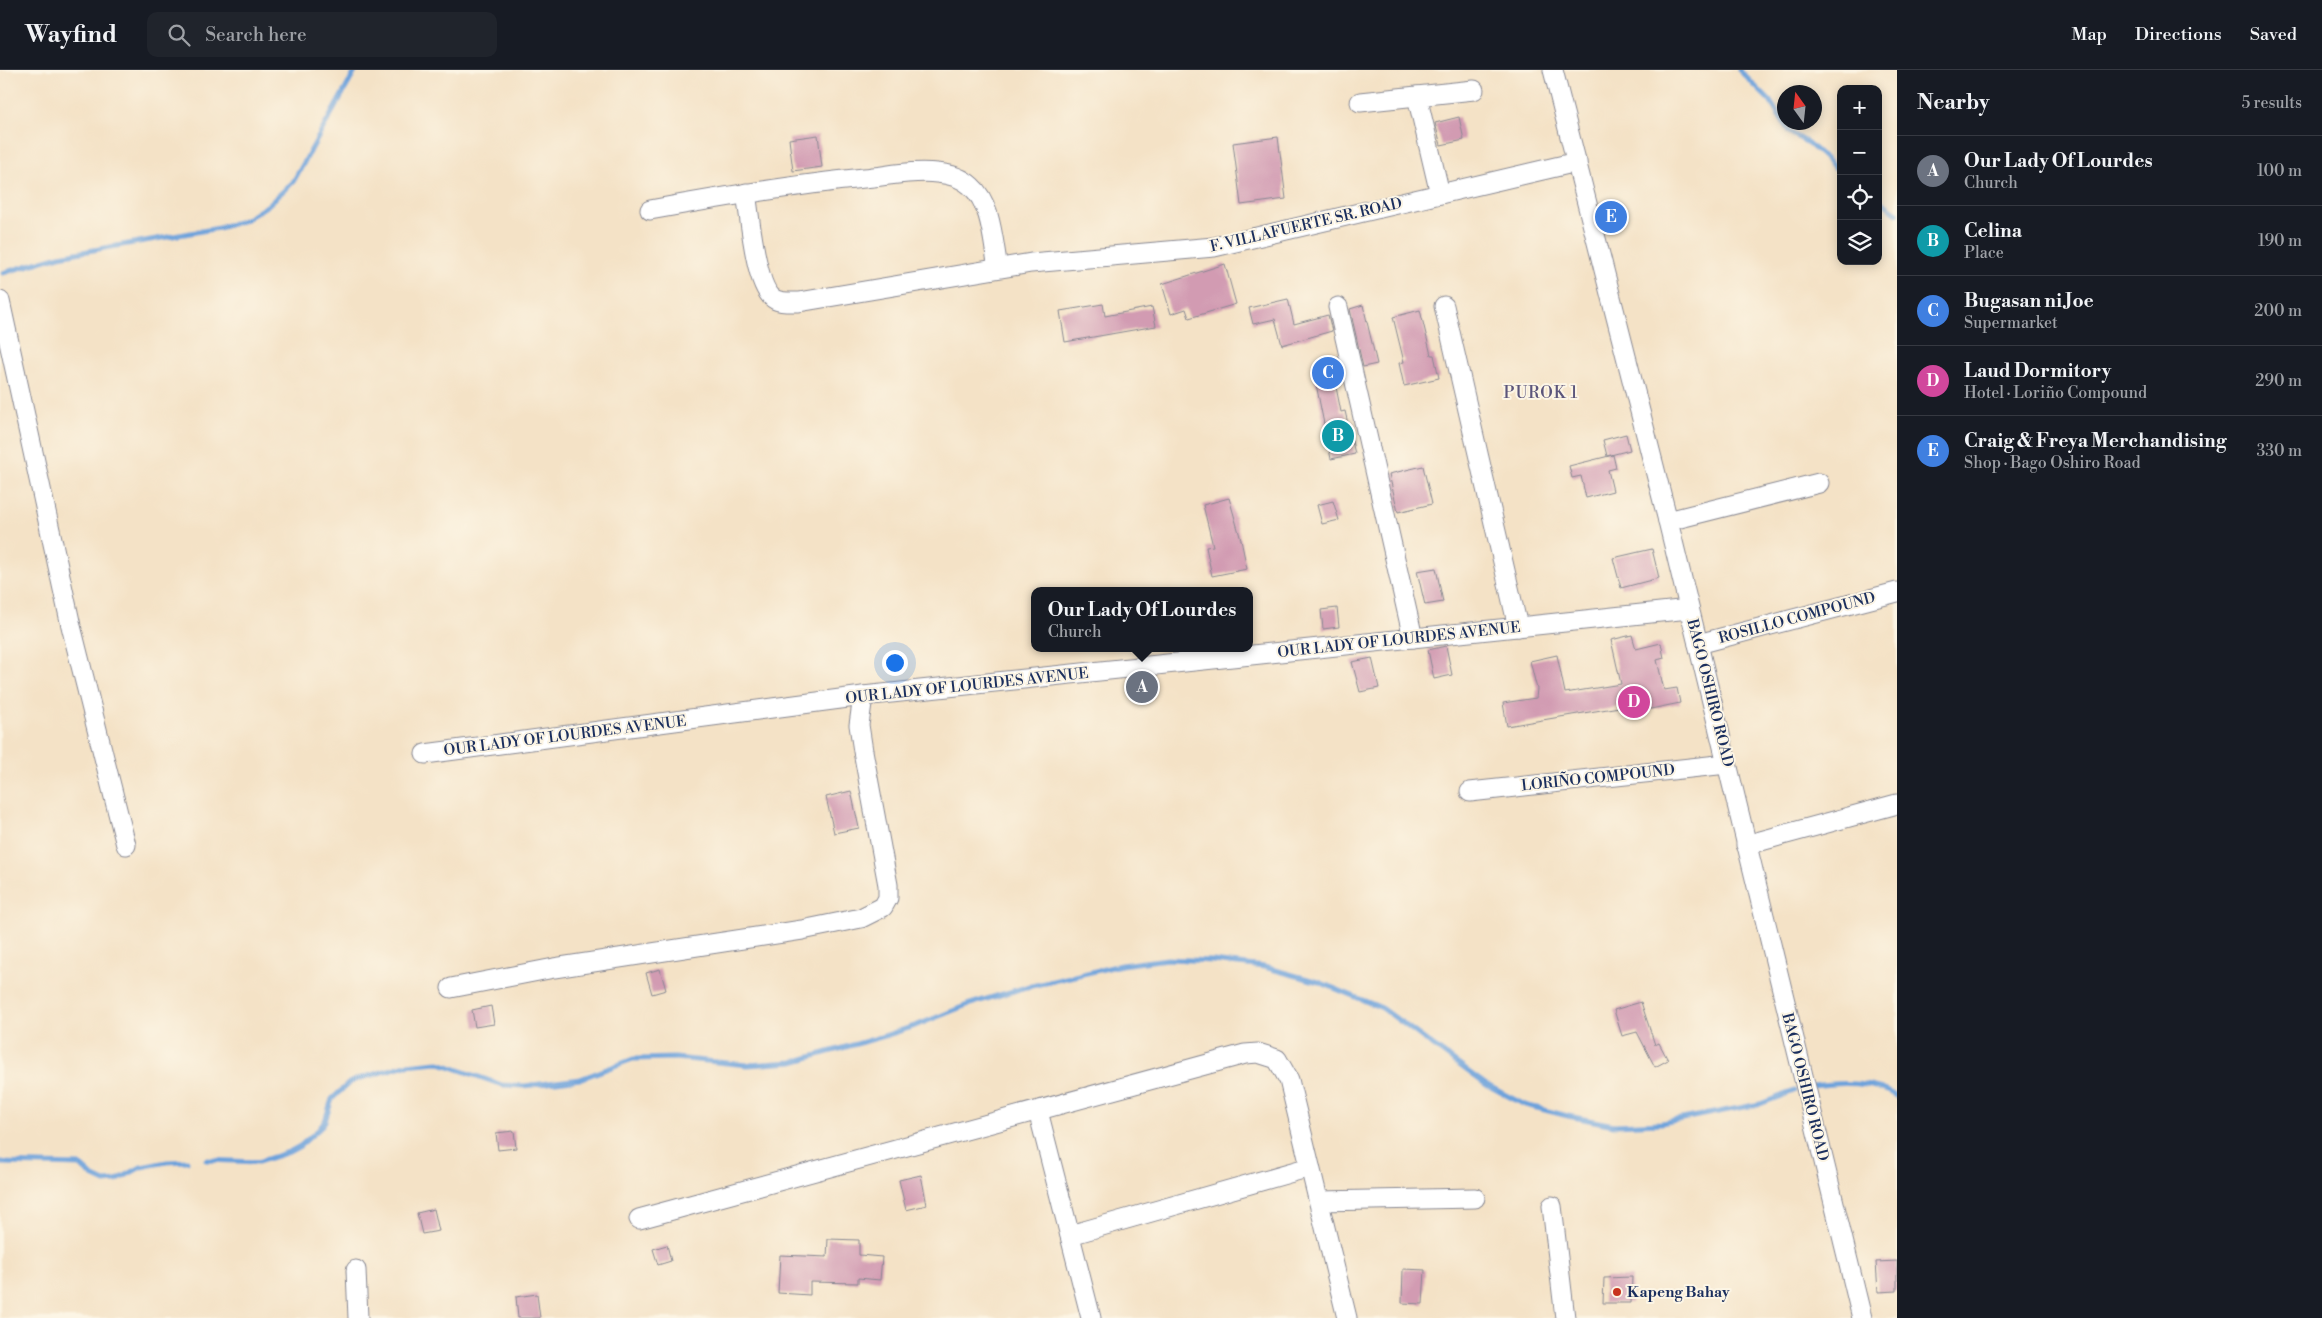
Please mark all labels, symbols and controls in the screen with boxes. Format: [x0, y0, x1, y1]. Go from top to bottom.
search box [147, 12, 497, 57]
text: Wayfind [25, 20, 117, 50]
icon: search [165, 21, 193, 49]
text: Search here [205, 23, 307, 47]
text: Map [2071, 23, 2107, 46]
text: Directions [2135, 23, 2222, 46]
text: Saved [2250, 23, 2297, 46]
north arrow [1777, 85, 1822, 130]
map controls [1837, 85, 1882, 265]
button: + [1837, 85, 1882, 130]
text: Nearby [1917, 90, 1990, 116]
text: 5 results [2241, 93, 2302, 113]
button: − [1837, 130, 1882, 175]
text: Our Lady Of Lourdes [1964, 149, 2153, 173]
text: A [1927, 161, 1939, 181]
text: 100 m [2257, 161, 2302, 181]
text: Church [1964, 173, 2018, 193]
button: locate [1837, 175, 1882, 220]
street label: F. VILLAFUERTE SR. ROAD [1208, 194, 1404, 256]
pin: E [1595, 198, 1627, 236]
text: Celina [1964, 219, 2022, 243]
button: layers [1837, 220, 1882, 265]
text: B [1927, 231, 1939, 251]
text: 190 m [2258, 231, 2302, 251]
text: Place [1964, 243, 2004, 263]
text: Bugasan ni Joe [1964, 289, 2094, 313]
text: C [1927, 301, 1939, 321]
text: 200 m [2254, 301, 2302, 321]
text: Supermarket [1964, 313, 2058, 333]
pin: C [1312, 354, 1344, 392]
text: Laud Dormitory [1964, 359, 2111, 383]
text: D [1927, 371, 1939, 391]
text: 290 m [2255, 371, 2302, 391]
district label: PUROK 1 [1503, 383, 1579, 403]
text: Hotel · Loriño Compound [1964, 383, 2147, 403]
pin: B [1322, 417, 1354, 455]
text: Craig & Freya Merchandising [1964, 429, 2226, 453]
text: E [1927, 441, 1939, 461]
text: 330 m [2256, 441, 2302, 461]
text: Shop · Bago Oshiro Road [1964, 453, 2141, 473]
popup [1031, 587, 1253, 652]
street label: ROSILLO COMPOUND [1716, 588, 1878, 648]
text: Our Lady Of Lourdes [1048, 598, 1236, 622]
street label: BAGO OSHIRO ROAD [1682, 616, 1738, 769]
street label: OUR LADY OF LOURDES AVENUE [1276, 618, 1522, 662]
text: Church [1048, 622, 1102, 642]
your location [882, 650, 908, 676]
street label: OUR LADY OF LOURDES AVENUE [844, 664, 1090, 708]
pin: A [1126, 668, 1158, 706]
pin: D [1618, 683, 1650, 721]
street label: OUR LADY OF LOURDES AVENUE [443, 712, 687, 760]
street label: LORIÑO COMPOUND [1520, 759, 1676, 796]
street label: BAGO OSHIRO ROAD [1777, 1010, 1833, 1163]
place label: Kapeng Bahay [1627, 1283, 1730, 1302]
marker: Kapeng Bahay [1611, 1286, 1623, 1298]

